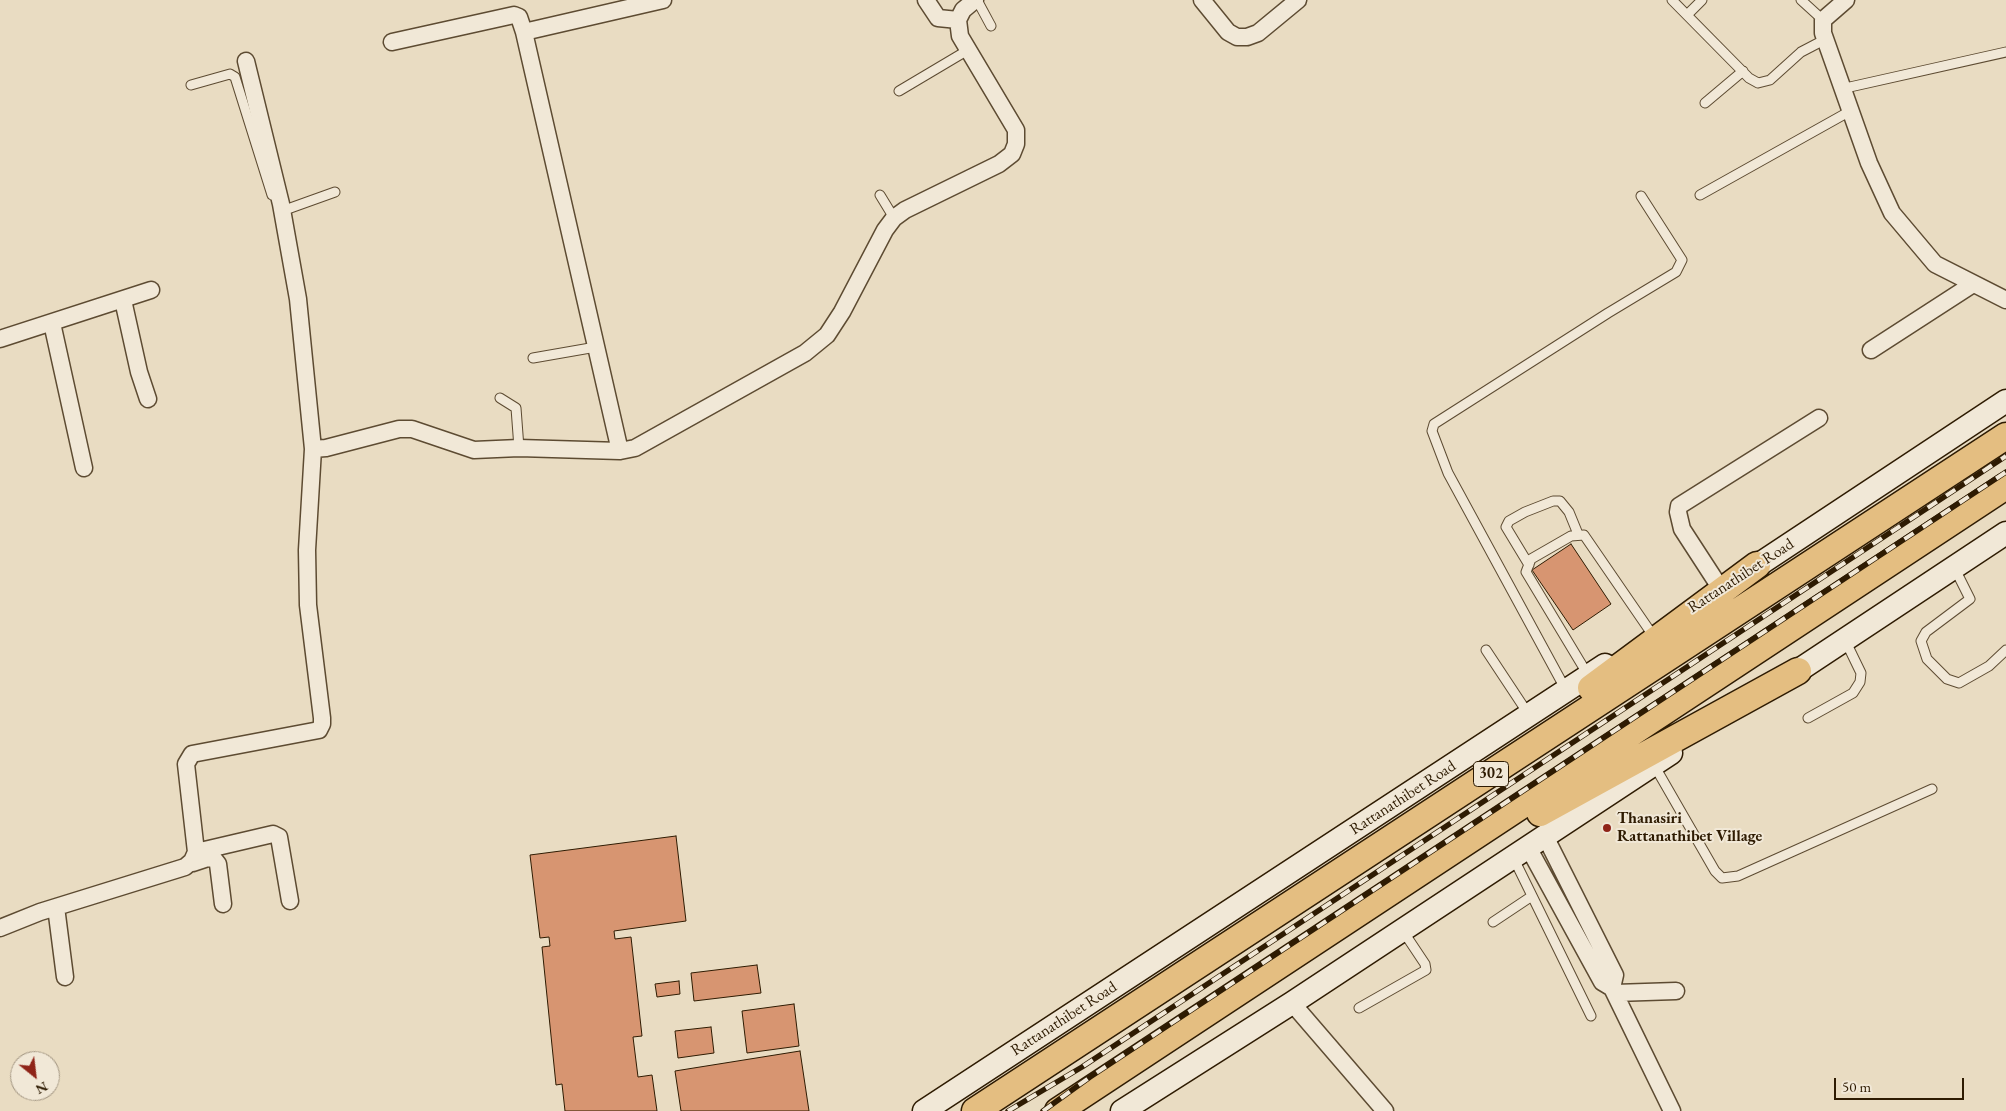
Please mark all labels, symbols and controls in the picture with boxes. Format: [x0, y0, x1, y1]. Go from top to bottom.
street label: Rattanathibet Road [1684, 535, 1798, 617]
street label: Rattanathibet Road [1346, 757, 1460, 839]
road number: 302 [1474, 762, 1508, 786]
place label: Thanasiri Rattanathibet Village [1617, 809, 1762, 847]
marker: Thanasiri Rattanathibet Village [1601, 822, 1613, 834]
street label: Rattanathibet Road [1007, 978, 1121, 1060]
north arrow [10, 1051, 60, 1101]
scale bar [1836, 1068, 1966, 1100]
text: 50 m [1842, 1077, 1871, 1096]
text: N [32, 1078, 51, 1099]

